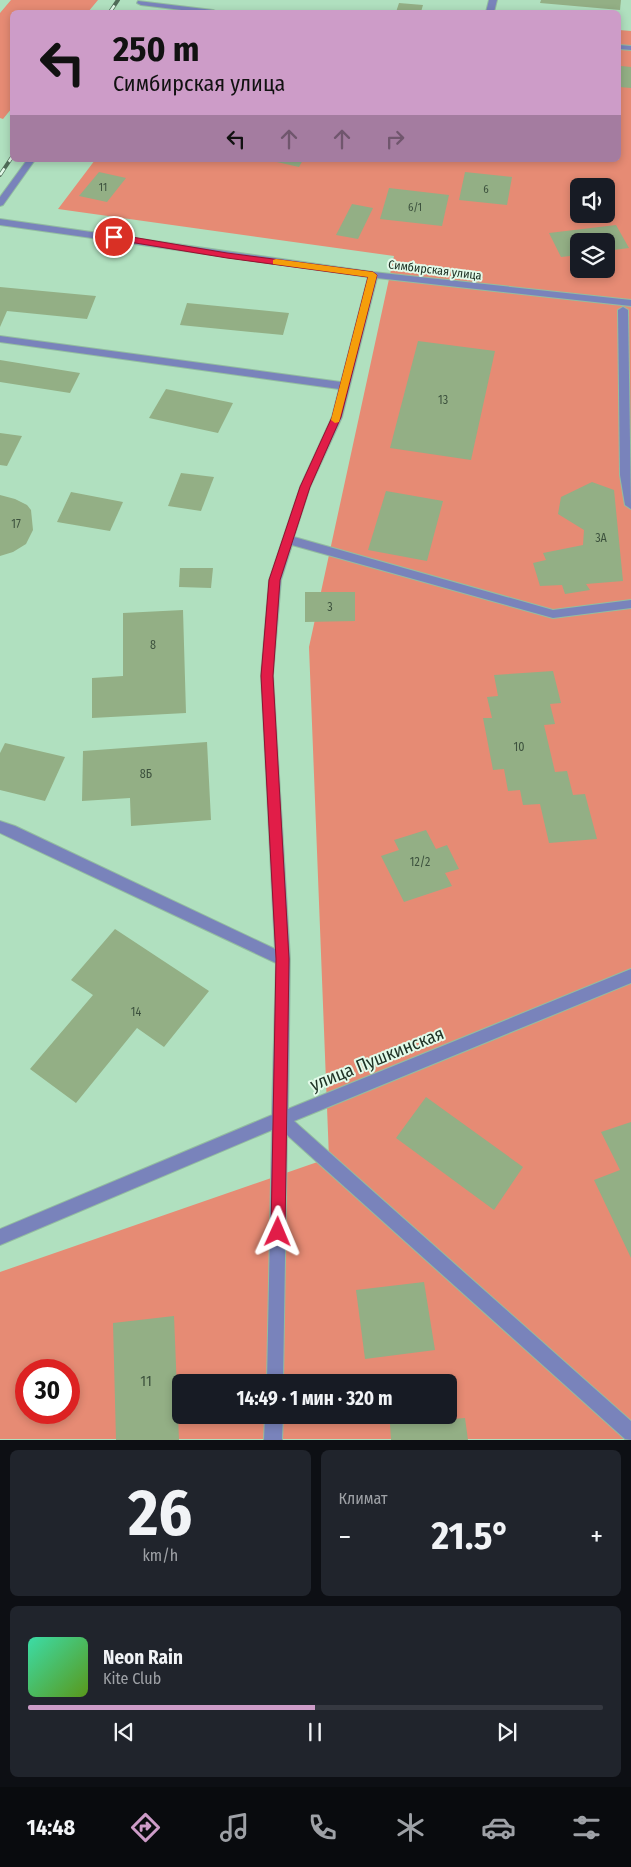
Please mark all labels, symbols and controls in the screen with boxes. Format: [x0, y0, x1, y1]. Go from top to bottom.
text: 250 m [113, 28, 200, 70]
icon: left [30, 30, 95, 95]
text: Симбирская улица [113, 70, 285, 97]
icon: left [222, 125, 250, 153]
icon: ahead [275, 125, 303, 153]
icon: ahead [328, 125, 356, 153]
icon: right [381, 125, 409, 153]
map controls [570, 178, 615, 278]
button: sound [570, 178, 615, 223]
house number: 11 [99, 181, 107, 194]
house number: 6 [483, 183, 489, 196]
house number: 6/1 [408, 201, 422, 214]
pin [93, 216, 135, 258]
icon: arrive [100, 223, 128, 251]
button: layers [570, 233, 615, 278]
street label: Симбирская улица [387, 257, 483, 283]
house number: 13 [438, 393, 448, 407]
house number: 17 [11, 517, 21, 531]
house number: 3А [595, 531, 608, 545]
house number: 3 [327, 600, 333, 614]
house number: 8 [150, 638, 156, 652]
house number: 10 [514, 740, 524, 754]
house number: 8Б [140, 767, 152, 781]
house number: 12/2 [410, 855, 430, 869]
house number: 14 [131, 1005, 141, 1019]
street label: улица Пушкинская [307, 1022, 447, 1096]
position arrow [251, 1205, 303, 1257]
speed limit sign: 30 [15, 1359, 80, 1424]
house number: 11 [140, 1372, 152, 1390]
text: 14:49 · 1 мин · 320 m [236, 1387, 393, 1410]
text: 26 [128, 1474, 192, 1552]
text: Климат [339, 1489, 388, 1508]
text: 21.5° [432, 1513, 510, 1559]
text: − [339, 1520, 351, 1553]
text: + [590, 1520, 603, 1553]
text: km/h [142, 1546, 178, 1565]
text: Neon Rain [103, 1646, 183, 1669]
text: Kite Club [103, 1669, 161, 1688]
icon: previous [110, 1718, 138, 1746]
icon: pause [301, 1718, 329, 1746]
icon: next [493, 1718, 521, 1746]
icon: directions [128, 1810, 163, 1845]
icon: music [217, 1810, 252, 1845]
icon: phone [305, 1810, 340, 1845]
icon: climate [393, 1810, 428, 1845]
icon: car [481, 1810, 516, 1845]
icon: filters [569, 1810, 604, 1845]
text: 14:48 [27, 1814, 75, 1841]

